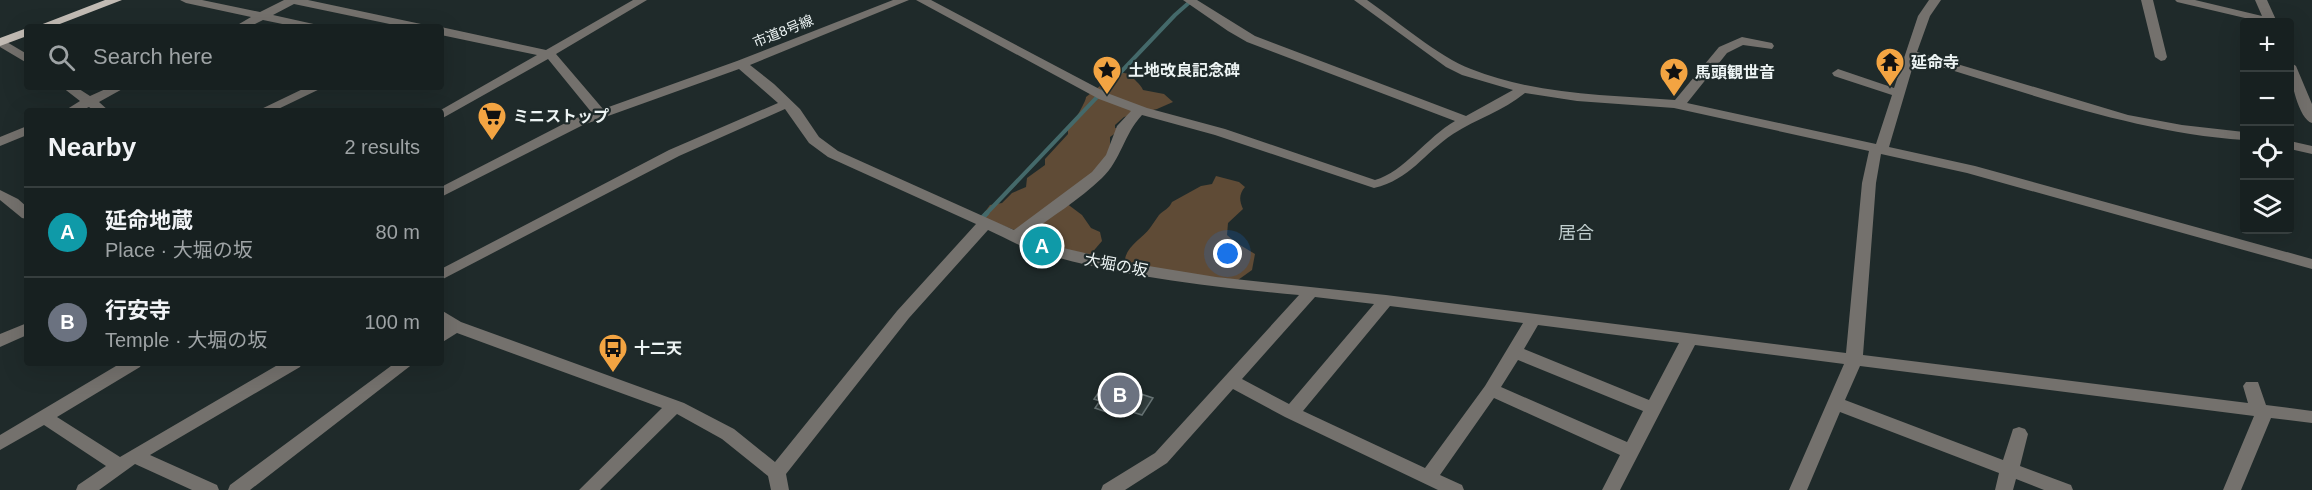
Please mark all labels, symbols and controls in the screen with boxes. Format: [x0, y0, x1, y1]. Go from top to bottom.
street label: 市道8号線 [750, 12, 816, 50]
map controls [2240, 18, 2294, 234]
button: + [2240, 18, 2294, 72]
search box [24, 24, 444, 90]
icon: search [45, 41, 78, 74]
text: Search here [93, 44, 213, 69]
temple icon: 延命寺 [1874, 46, 1906, 88]
place icon: 土地改良記念碑 [1091, 54, 1123, 96]
place label: 延命寺 [1911, 54, 1959, 71]
place icon: 馬頭観世音 [1658, 56, 1690, 98]
place label: 土地改良記念碑 [1128, 62, 1240, 79]
place label: 馬頭観世音 [1695, 64, 1775, 81]
button: − [2240, 72, 2294, 126]
supermarket icon: ミニストップ [476, 100, 508, 142]
place label: ミニストップ [513, 108, 609, 125]
button: locate [2240, 126, 2294, 180]
text: Nearby [48, 132, 136, 162]
text: 2 results [344, 136, 420, 158]
button: layers [2240, 180, 2294, 234]
text: 延命地蔵 [105, 208, 193, 233]
text: A [60, 221, 75, 243]
text: 80 m [376, 221, 420, 243]
district label: 居合 [1558, 223, 1594, 243]
pin: A [1022, 224, 1062, 268]
text: Place · 大堀の坂 [105, 239, 253, 261]
your location [1213, 239, 1242, 268]
street label: 大堀の坂 [1083, 251, 1149, 279]
text: 行安寺 [105, 298, 171, 323]
text: B [60, 311, 75, 333]
text: 100 m [364, 311, 420, 333]
text: Temple · 大堀の坂 [105, 329, 267, 351]
bus stop icon: 十二天 [597, 332, 629, 374]
place label: 十二天 [634, 340, 682, 357]
pin: B [1100, 372, 1140, 418]

